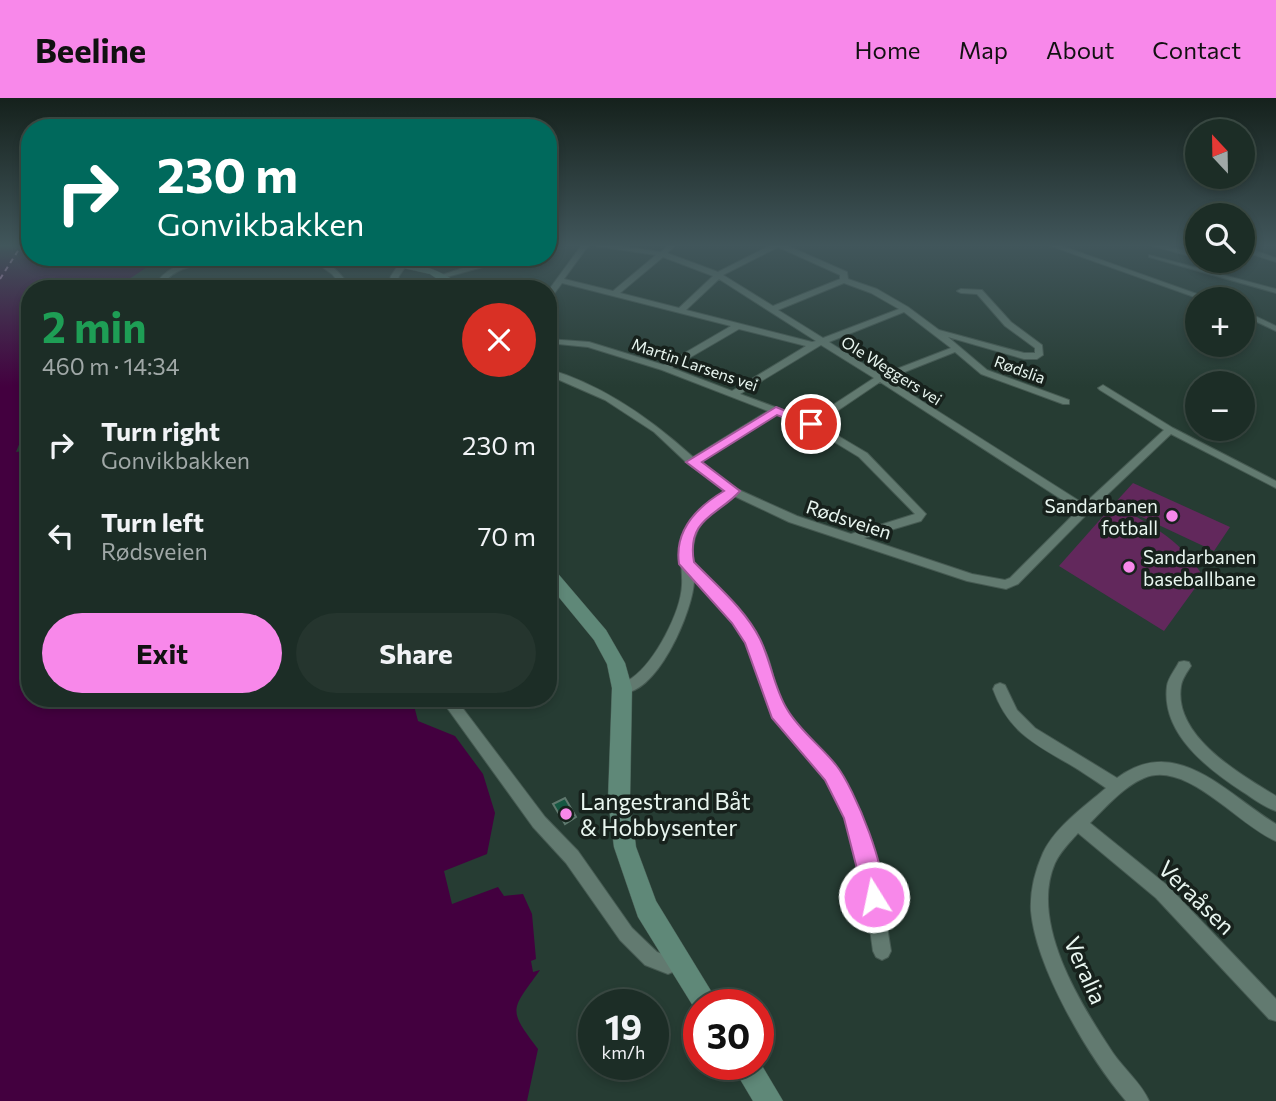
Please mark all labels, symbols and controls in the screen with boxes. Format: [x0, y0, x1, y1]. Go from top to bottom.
text: Beeline [35, 29, 146, 70]
text: Home [855, 35, 921, 64]
text: Map [959, 35, 1008, 64]
text: About [1046, 35, 1114, 64]
text: Contact [1152, 35, 1241, 64]
north arrow [1185, 119, 1255, 189]
map controls [1185, 119, 1255, 441]
text: 230 m [157, 143, 298, 203]
icon: right [42, 147, 133, 238]
text: Gonvikbakken [157, 203, 364, 243]
button: search [1185, 203, 1255, 273]
button: + [1185, 287, 1255, 357]
text: 2 min [42, 300, 147, 352]
button: close [462, 303, 536, 377]
street label: Ole Weggers vei [838, 332, 946, 408]
street label: Martin Larsens vei [629, 333, 761, 395]
street label: Rødslia [992, 351, 1048, 387]
text: 460 m · 14:34 [42, 352, 179, 380]
button: − [1185, 371, 1255, 441]
pin [781, 394, 841, 454]
icon: arrive [792, 405, 830, 443]
text: Turn right [101, 415, 220, 446]
icon: right [42, 426, 80, 464]
text: 230 m [462, 429, 536, 460]
text: Gonvikbakken [101, 446, 250, 474]
street label: Rødsveien [804, 494, 894, 544]
place label: Sandarbanen fotball [1045, 494, 1158, 539]
text: Turn left [101, 506, 204, 537]
marker: Sandarbanen fotball [1164, 508, 1180, 524]
icon: left [42, 517, 80, 555]
text: 70 m [478, 520, 536, 551]
text: Rødsveien [101, 537, 208, 565]
place label: Sandarbanen baseballbane [1143, 545, 1256, 590]
marker: Sandarbanen baseballbane [1121, 559, 1137, 575]
button: Exit [42, 613, 282, 693]
button: Share [296, 613, 536, 693]
place label: Langestrand Båt & Hobbysenter [580, 787, 751, 841]
marker: Langestrand Båt & Hobbysenter [558, 806, 574, 822]
street label: Veraåsen [1153, 854, 1241, 940]
position arrow [837, 860, 911, 934]
street label: Veralia [1059, 932, 1113, 1008]
speed limit sign: 30 [683, 989, 774, 1080]
text: 19 [605, 1004, 642, 1047]
text: km/h [602, 1041, 645, 1063]

